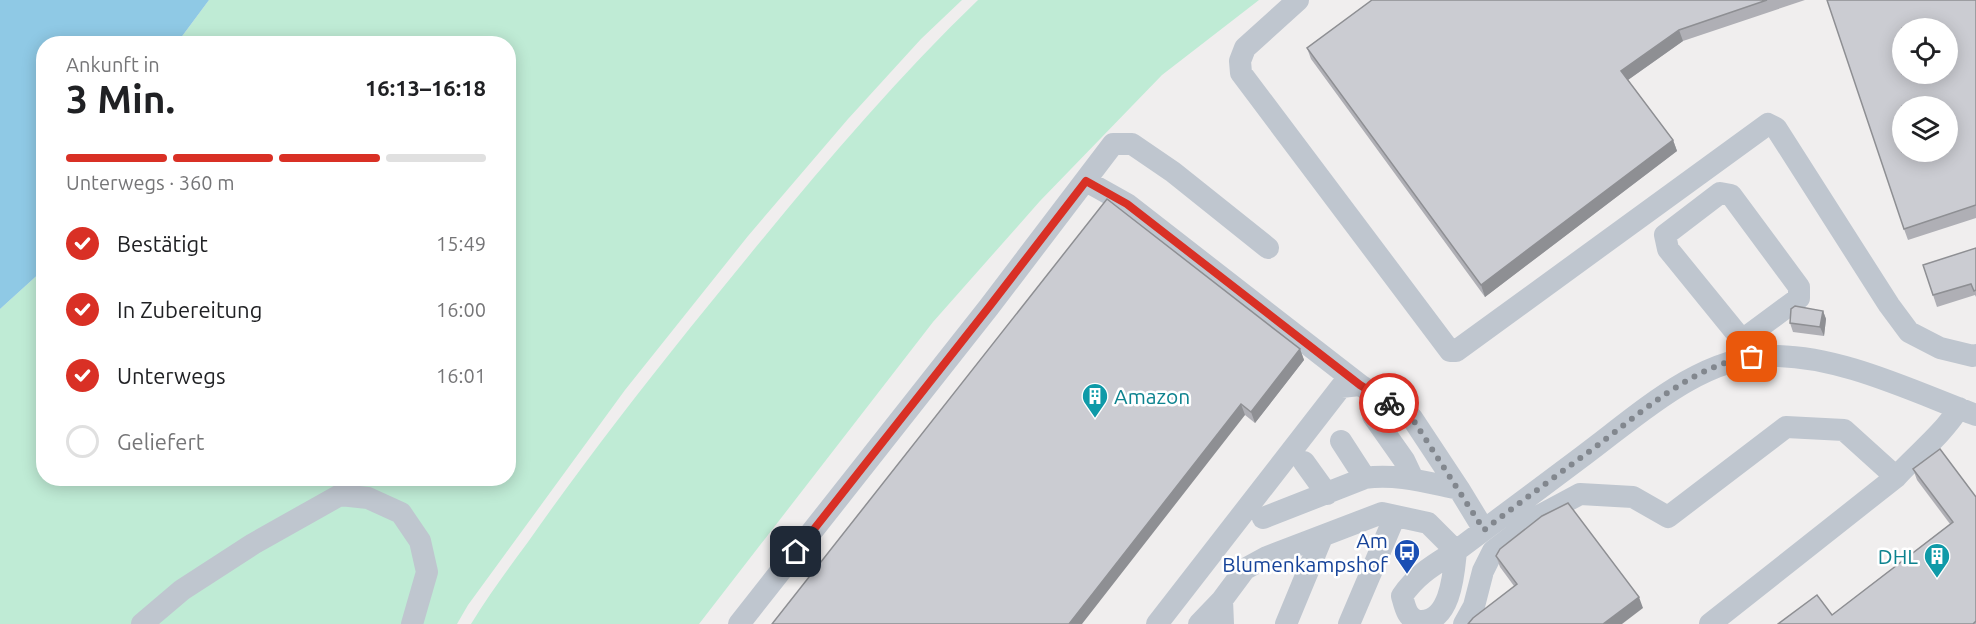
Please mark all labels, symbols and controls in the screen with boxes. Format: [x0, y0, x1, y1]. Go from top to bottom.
map controls [1892, 18, 1958, 162]
button: locate [1892, 18, 1958, 84]
text: Ankunft in [66, 53, 160, 76]
text: 16:13–16:18 [365, 75, 486, 100]
text: 3 Min. [66, 77, 175, 120]
button: layers [1892, 96, 1958, 162]
text: Unterwegs · 360 m [66, 171, 234, 194]
icon: check [66, 227, 99, 260]
text: Bestätigt [117, 231, 208, 256]
text: 15:49 [436, 232, 486, 255]
icon: check [66, 293, 99, 326]
text: In Zubereitung [117, 297, 262, 322]
text: 16:00 [436, 298, 486, 321]
pin [1726, 331, 1777, 382]
icon: bag [1735, 340, 1768, 373]
icon: check [66, 359, 99, 392]
text: Unterwegs [117, 363, 226, 388]
text: 16:01 [436, 364, 486, 387]
courier [1359, 373, 1419, 433]
building icon: Amazon [1080, 381, 1110, 419]
place label: Amazon [1114, 384, 1190, 408]
icon: bike [1373, 387, 1406, 420]
text: Geliefert [117, 429, 204, 454]
pin [770, 526, 821, 577]
place label: Am Blumenkampshof [1222, 528, 1389, 576]
icon: home [779, 535, 812, 568]
bus stop icon: Am Blumenkampshof [1392, 537, 1422, 575]
building icon: DHL [1922, 541, 1952, 579]
place label: DHL [1878, 544, 1918, 568]

